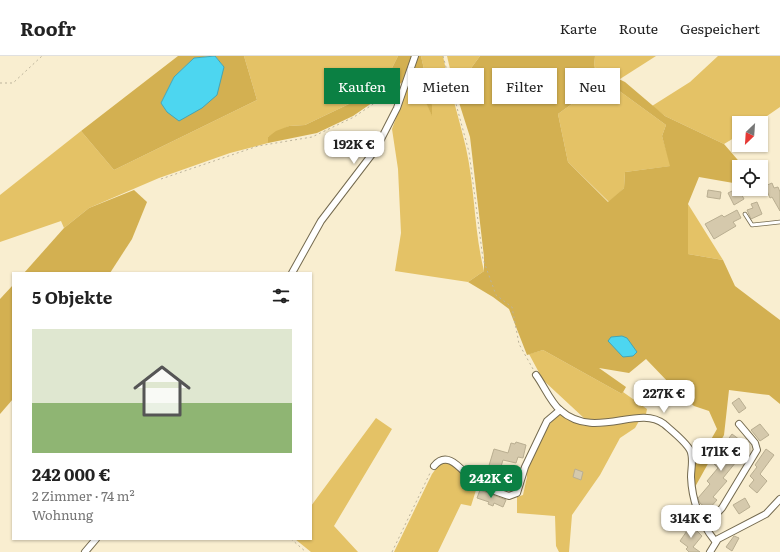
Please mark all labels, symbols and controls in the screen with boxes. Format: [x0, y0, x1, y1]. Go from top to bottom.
text: Roofr [20, 14, 76, 42]
text: Karte [560, 18, 597, 38]
text: Route [619, 18, 658, 38]
text: Gespeichert [680, 18, 760, 38]
chip: Kaufen [324, 68, 400, 104]
chip: Mieten [408, 68, 484, 104]
chip: Filter [492, 68, 557, 104]
chip: Neu [565, 68, 620, 104]
north arrow [732, 116, 768, 152]
map controls [732, 116, 768, 196]
pin: 192K € [321, 131, 387, 165]
text: 192K € [333, 134, 375, 153]
button: locate [732, 160, 768, 196]
text: 5 Objekte [32, 284, 112, 309]
icon: filters [270, 285, 292, 307]
icon: home [126, 355, 198, 427]
pin: 227K € [631, 380, 697, 414]
text: 227K € [643, 383, 685, 402]
pin: 171K € [688, 438, 754, 472]
text: 171K € [701, 441, 741, 460]
text: 242 000 € [32, 461, 111, 486]
pin: 242K € [458, 465, 524, 499]
text: 242K € [469, 468, 513, 487]
text: 2 Zimmer · 74 m² [32, 486, 135, 505]
text: Wohnung [32, 505, 93, 524]
pin: 314K € [658, 505, 724, 539]
text: 314K € [670, 508, 712, 527]

